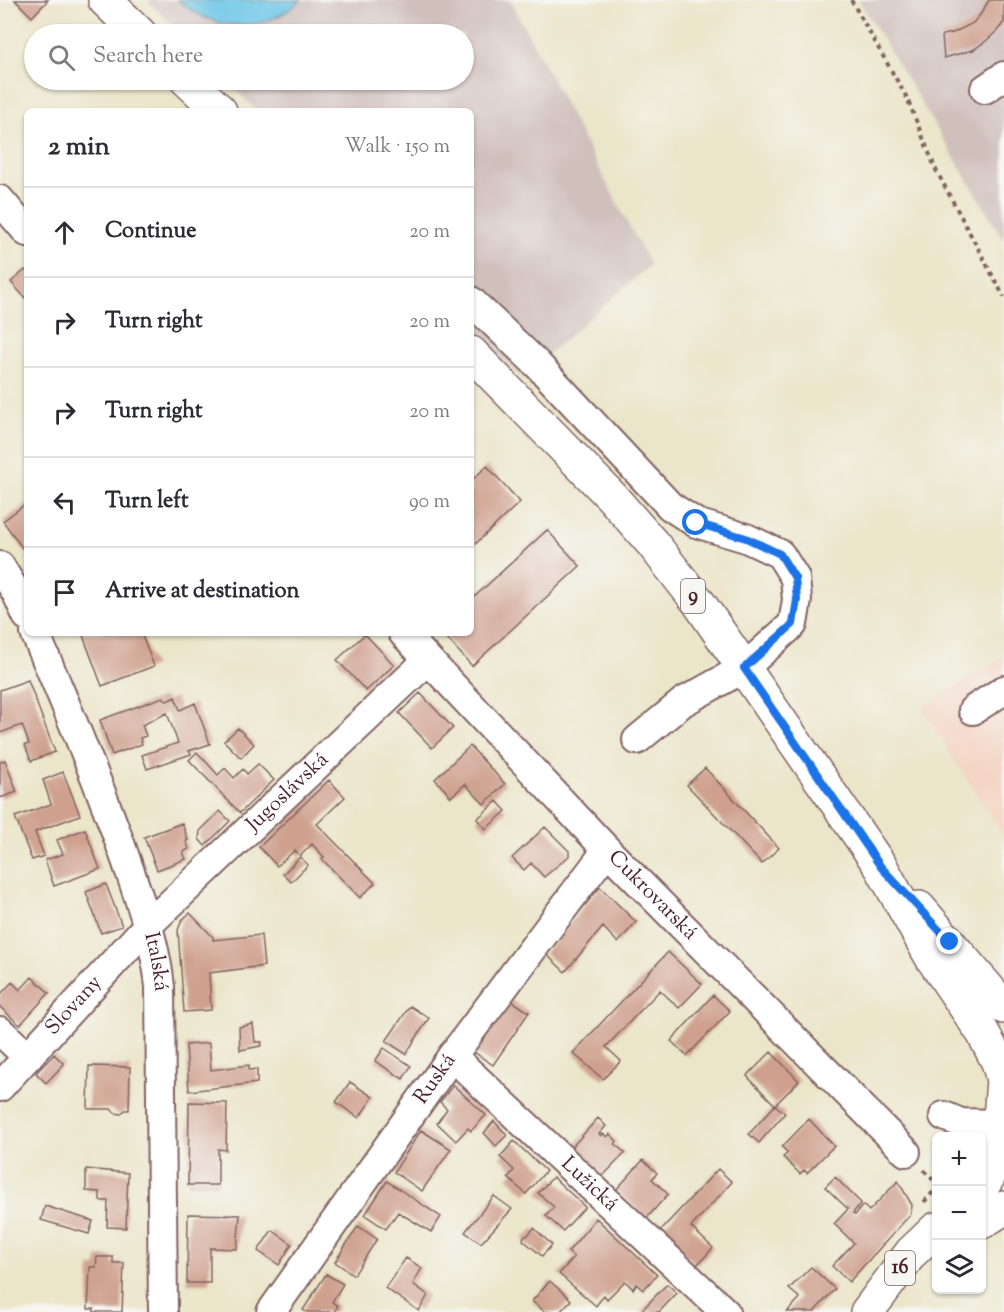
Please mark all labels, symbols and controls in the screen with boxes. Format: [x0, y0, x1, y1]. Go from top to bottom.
search box [24, 24, 474, 90]
icon: search [45, 41, 78, 74]
text: Search here [93, 41, 203, 73]
text: 2 min [48, 129, 110, 166]
text: Walk · 150 m [344, 133, 450, 162]
icon: ahead [48, 216, 81, 249]
text: Continue [105, 216, 196, 248]
text: 20 m [409, 218, 450, 247]
icon: right [48, 306, 81, 339]
text: Turn right [105, 306, 202, 338]
text: 20 m [409, 308, 450, 337]
icon: right [48, 396, 81, 429]
text: Turn right [105, 396, 202, 428]
text: 20 m [409, 398, 450, 427]
icon: left [48, 486, 81, 519]
text: Turn left [105, 486, 188, 518]
text: 90 m [409, 488, 450, 517]
route start [682, 509, 708, 535]
icon: arrive [48, 576, 81, 609]
text: Arrive at destination [105, 576, 300, 608]
road number: 9 [681, 579, 705, 613]
street label: Jugoslávská [239, 746, 336, 840]
street label: Cukrovarská [601, 844, 704, 948]
route end [936, 928, 962, 954]
street label: Italská [135, 929, 175, 993]
street label: Slovany [39, 969, 110, 1042]
street label: Ruská [407, 1048, 464, 1111]
map controls [932, 1132, 986, 1294]
button: + [932, 1132, 986, 1186]
street label: Lužická [554, 1150, 625, 1219]
button: − [932, 1186, 986, 1240]
button: layers [932, 1240, 986, 1294]
road number: 16 [885, 1251, 915, 1285]

